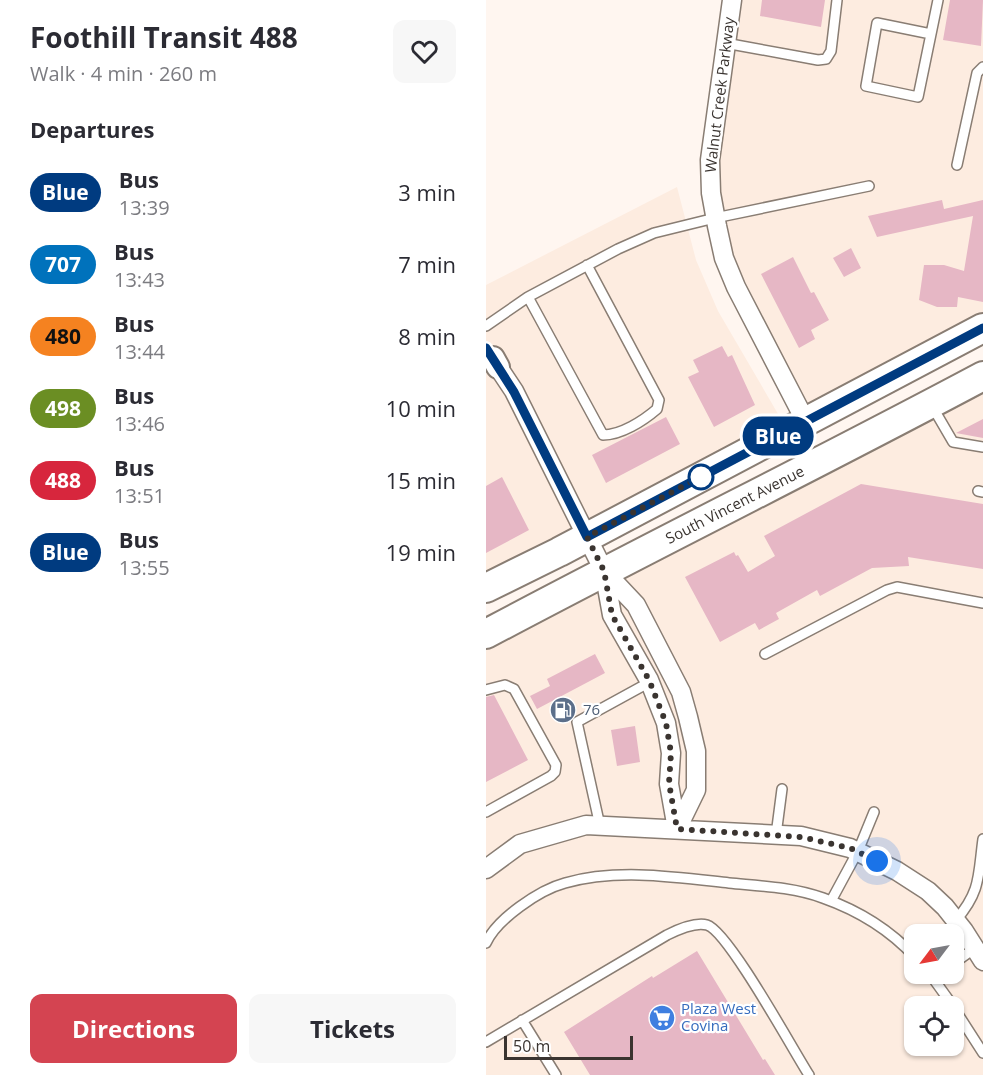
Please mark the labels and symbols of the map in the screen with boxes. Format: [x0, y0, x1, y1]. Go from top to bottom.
street label: Walnut Creek Parkway [700, 15, 739, 174]
line badge: Blue [736, 416, 820, 456]
street label: South Vincent Avenue [662, 460, 807, 548]
unlabelled marker [688, 464, 714, 490]
fuel station icon: 76 [548, 695, 578, 725]
place label: 76 [583, 699, 600, 719]
your location [862, 846, 892, 876]
north arrow [904, 924, 964, 984]
place label: Plaza West Covina [681, 998, 756, 1035]
supermarket icon: Plaza West Covina [647, 1003, 677, 1033]
scale bar [504, 1033, 633, 1060]

